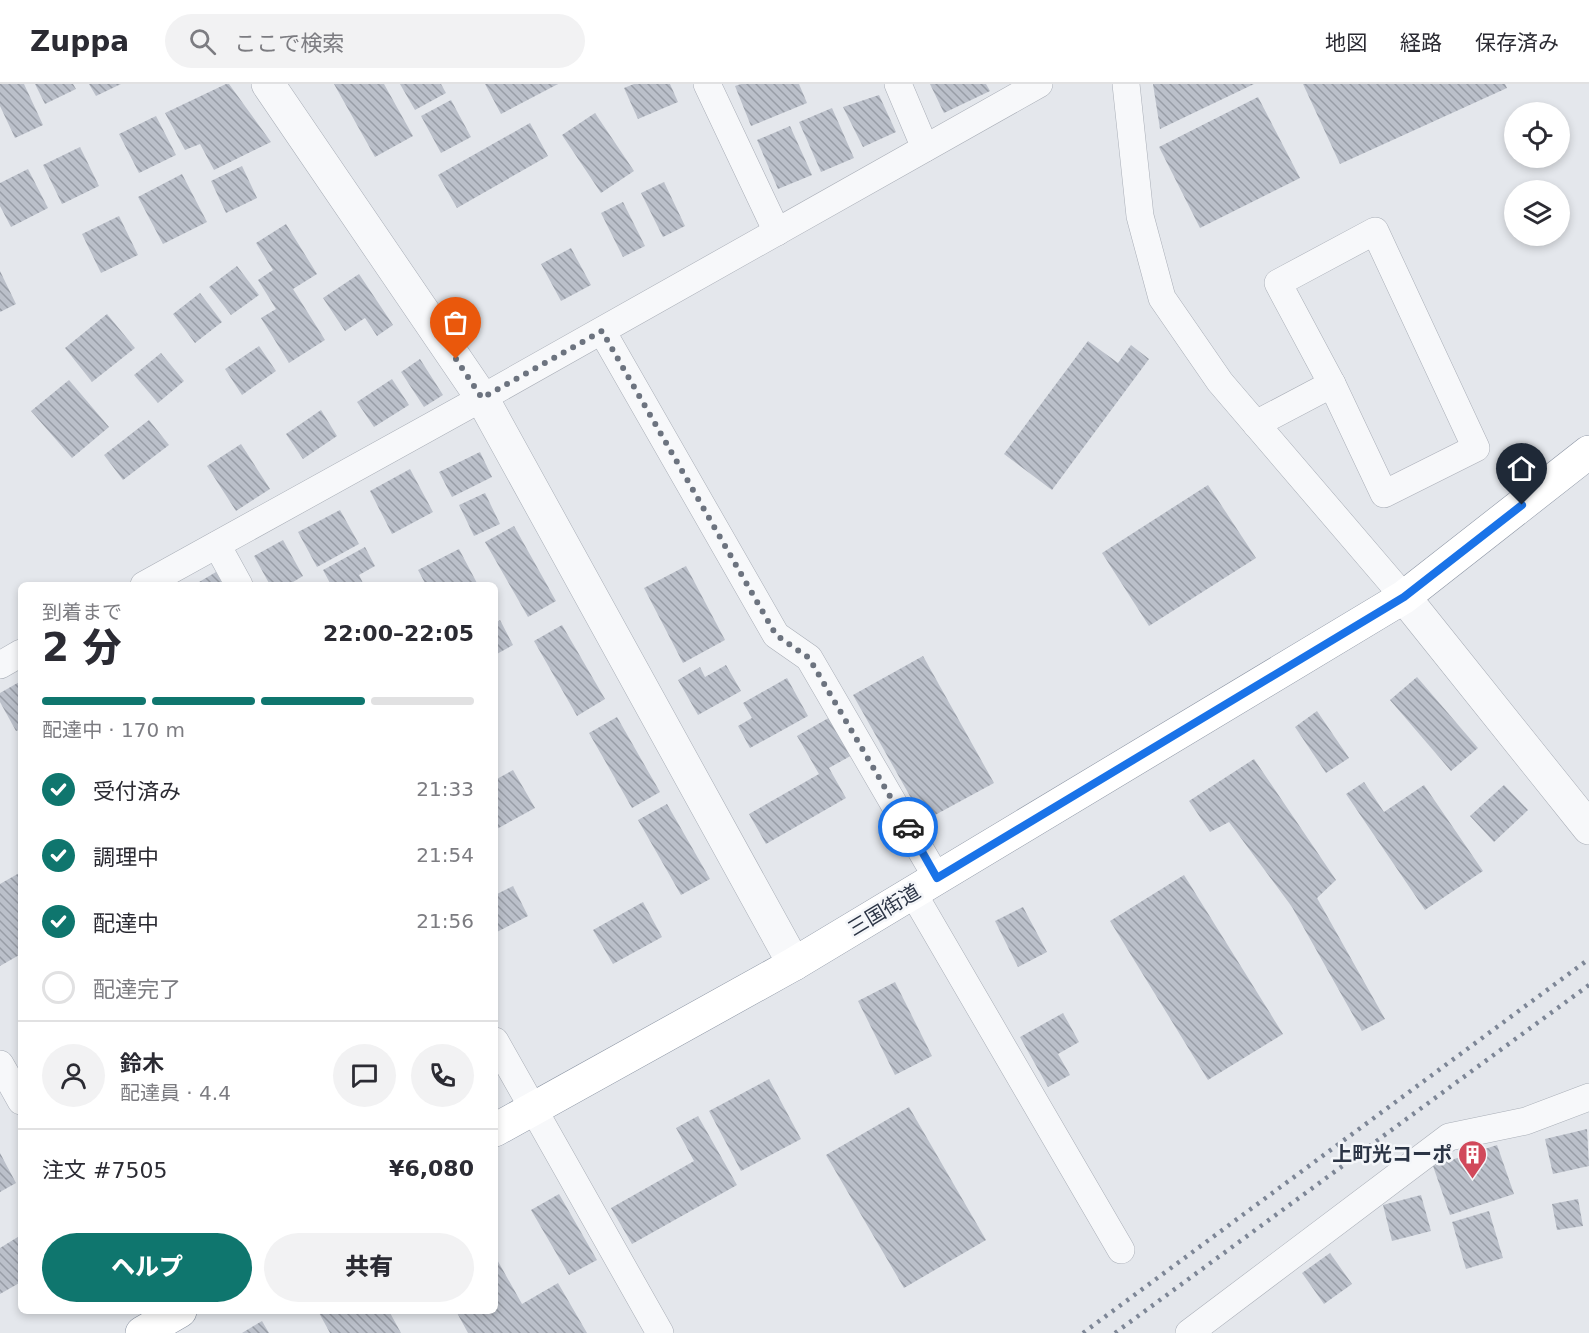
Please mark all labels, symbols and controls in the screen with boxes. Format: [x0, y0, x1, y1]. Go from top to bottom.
search box [165, 14, 585, 68]
text: Zuppa [30, 25, 129, 58]
icon: search [186, 25, 219, 58]
text: ここで検索 [234, 31, 344, 56]
text: 地図 [1325, 31, 1367, 55]
text: 経路 [1400, 31, 1442, 55]
text: 保存済み [1475, 31, 1559, 55]
map controls [1504, 102, 1570, 246]
button: locate [1504, 102, 1570, 168]
button: layers [1504, 180, 1570, 246]
pin [430, 297, 481, 359]
icon: bag [439, 306, 472, 339]
pin [1496, 443, 1547, 505]
icon: home [1505, 452, 1538, 485]
text: 到着まで [42, 600, 122, 624]
text: 22:00–22:05 [323, 621, 474, 646]
text: 2 分 [42, 625, 122, 670]
text: 配達中 · 170 m [42, 718, 185, 742]
icon: check [42, 773, 75, 806]
text: 21:33 [416, 777, 474, 801]
text: 受付済み [93, 779, 181, 804]
courier [878, 797, 938, 857]
icon: car [892, 811, 925, 844]
icon: check [42, 839, 75, 872]
text: 21:54 [416, 843, 474, 867]
text: 調理中 [93, 845, 159, 870]
street label: 三国街道 [844, 879, 924, 941]
icon: check [42, 905, 75, 938]
text: 21:56 [416, 909, 474, 933]
text: 配達中 [93, 911, 159, 936]
text: 配達完了 [93, 977, 181, 1002]
button: person [42, 1044, 105, 1107]
button: chat [333, 1044, 396, 1107]
button: phone [411, 1044, 474, 1107]
text: 鈴木 [120, 1051, 164, 1076]
text: 配達員 · 4.4 [120, 1081, 231, 1105]
building icon: 上町光コーポ [1457, 1138, 1489, 1180]
place label: 上町光コーポ [1332, 1142, 1452, 1166]
text: ¥6,080 [389, 1156, 474, 1181]
text: 注文 #7505 [42, 1158, 167, 1183]
button: ヘルプ [42, 1233, 252, 1302]
button: 共有 [264, 1233, 474, 1302]

